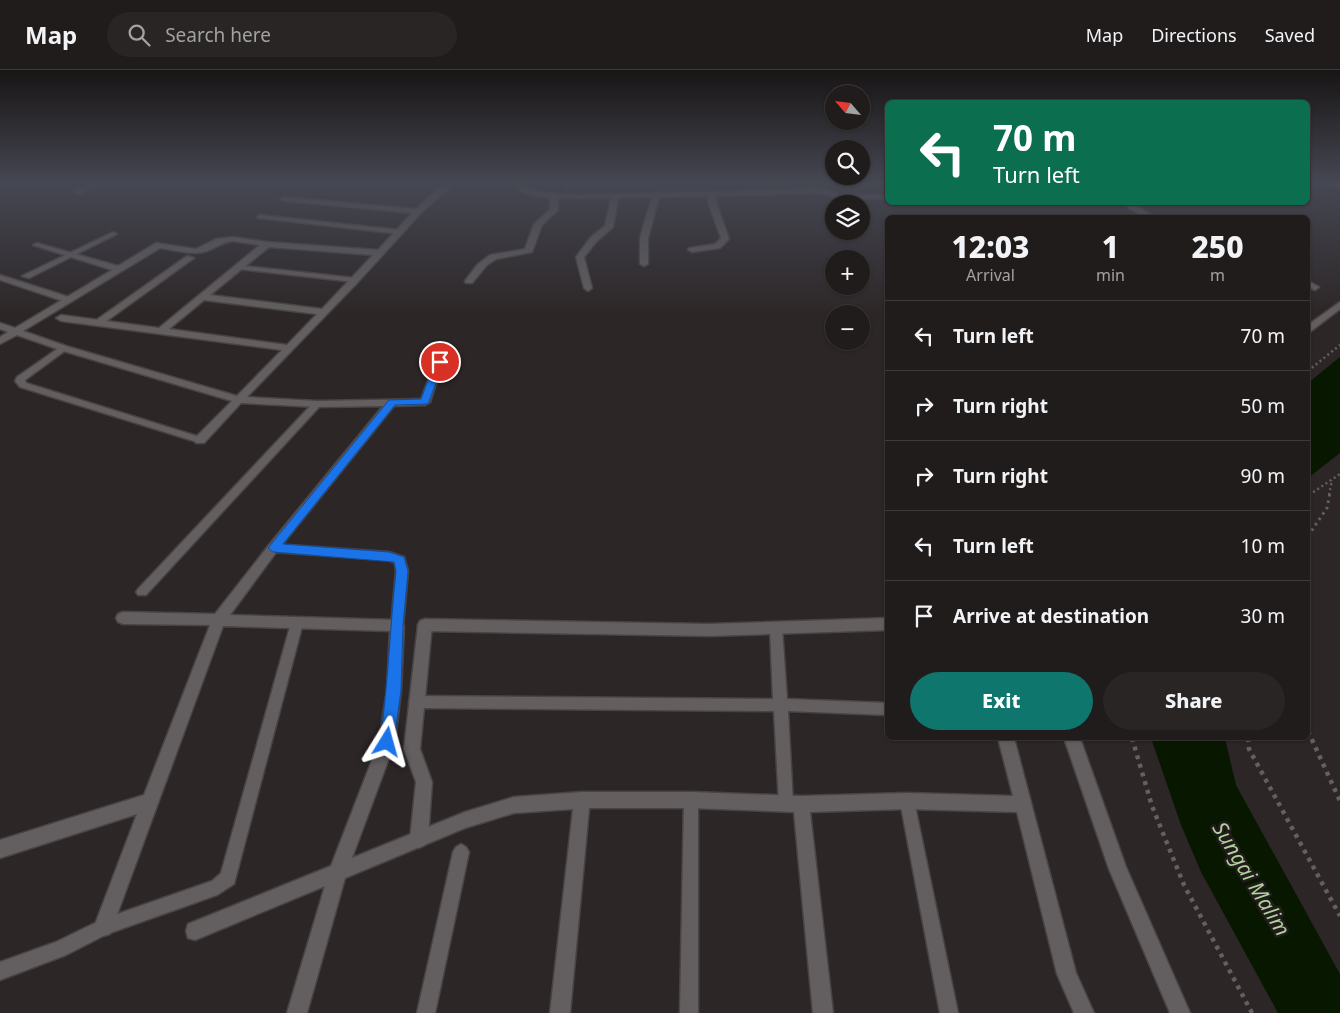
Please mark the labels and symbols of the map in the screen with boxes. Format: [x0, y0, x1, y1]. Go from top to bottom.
north arrow [825, 85, 870, 130]
pin [419, 341, 461, 383]
position arrow [360, 715, 412, 767]
water label: Sungai Malim [1207, 816, 1297, 941]

